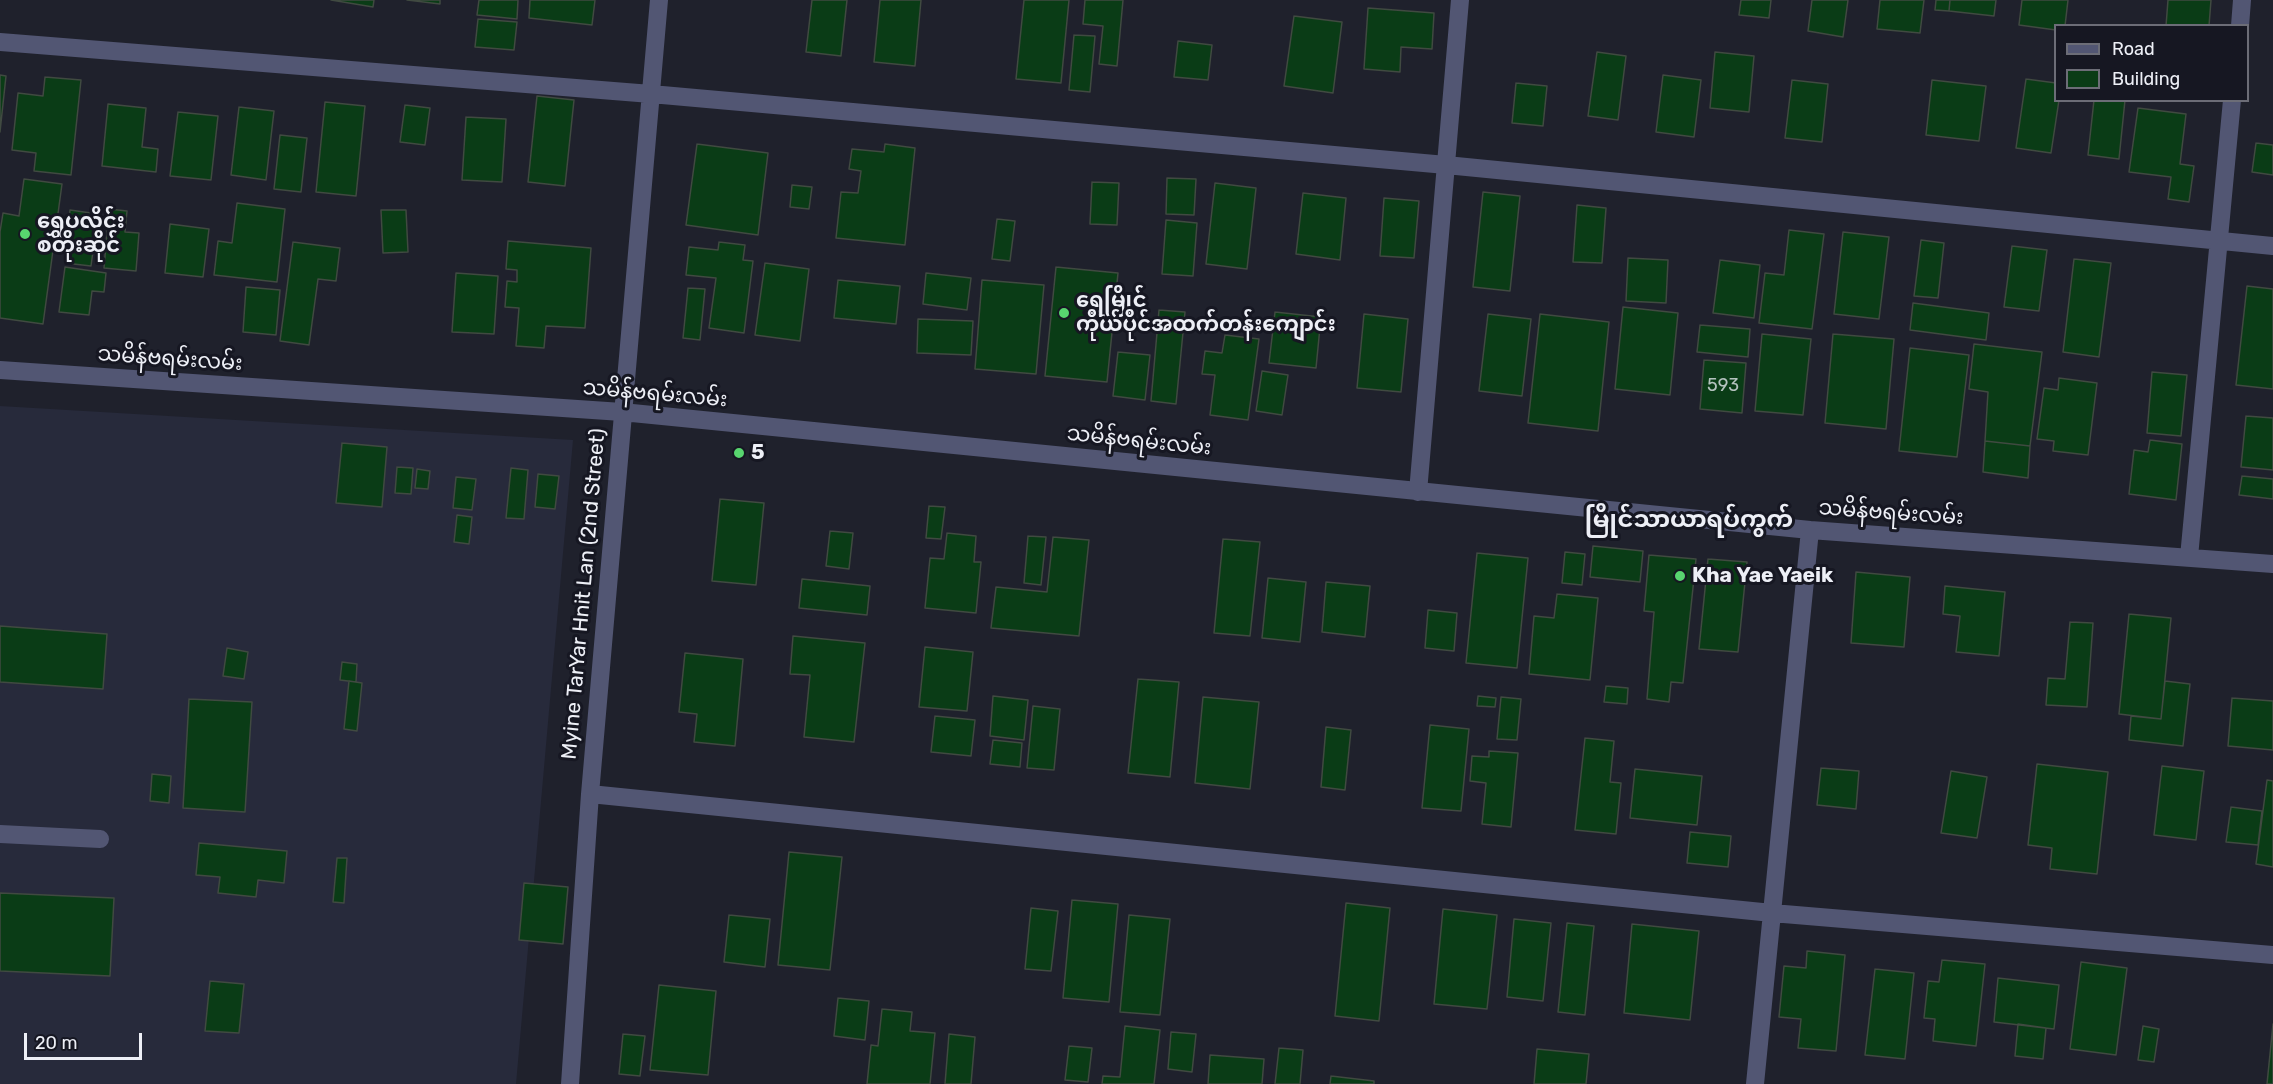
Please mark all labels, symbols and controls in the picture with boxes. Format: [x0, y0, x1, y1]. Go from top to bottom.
legend [2054, 24, 2249, 102]
text: Road [2112, 38, 2155, 60]
text: Building [2112, 68, 2180, 90]
place label: ရွှေပလိုင်း စတိုးဆိုင် [37, 209, 125, 259]
marker: ရွှေပလိုင်း စတိုးဆိုင် [18, 227, 32, 241]
place label: ရွှေမြိုင် ကိုယ်ပိုင်အထက်တန်းကျောင်း [1076, 288, 1336, 338]
marker: ရွှေမြိုင် ကိုယ်ပိုင်အထက်တန်းကျောင်း [1057, 306, 1071, 320]
street label: သမိန်ဗရမ်းလမ်း [97, 341, 243, 377]
street label: သမိန်ဗရမ်းလမ်း [582, 375, 728, 413]
house number: 593 [1707, 375, 1739, 397]
street label: သမိန်ဗရမ်းလမ်း [1066, 421, 1212, 461]
street label: Myine TarYar Hnit Lan (2nd Street) [557, 427, 611, 761]
place label: 5 [751, 440, 765, 466]
marker: 5 [732, 446, 746, 460]
street label: သမိန်ဗရမ်းလမ်း [1818, 495, 1964, 531]
district label: မြိုင်သာယာရပ်ကွက် [1585, 506, 1793, 534]
place label: Kha Yae Yaeik [1692, 563, 1833, 589]
marker: Kha Yae Yaeik [1673, 569, 1687, 583]
scale bar [27, 1021, 146, 1059]
text: 20 m [35, 1032, 77, 1054]

